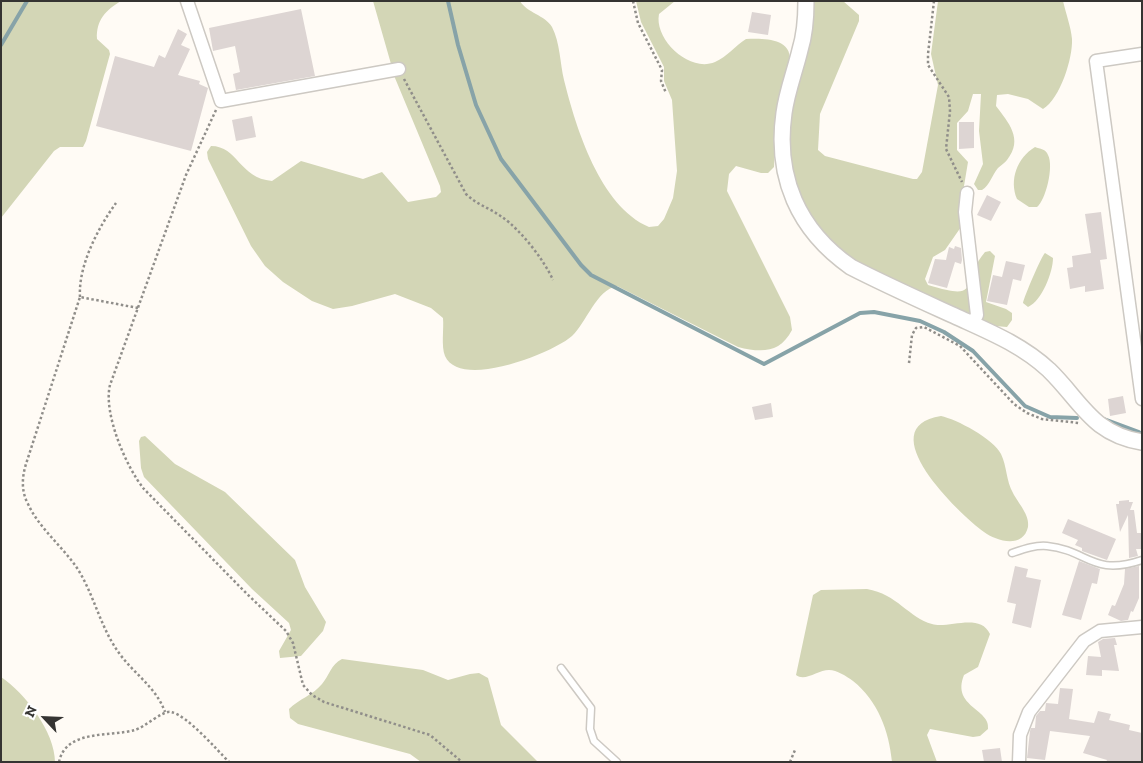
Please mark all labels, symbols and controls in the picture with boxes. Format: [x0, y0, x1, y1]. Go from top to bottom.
north arrow [20, 693, 70, 743]
text: N [21, 703, 41, 720]

